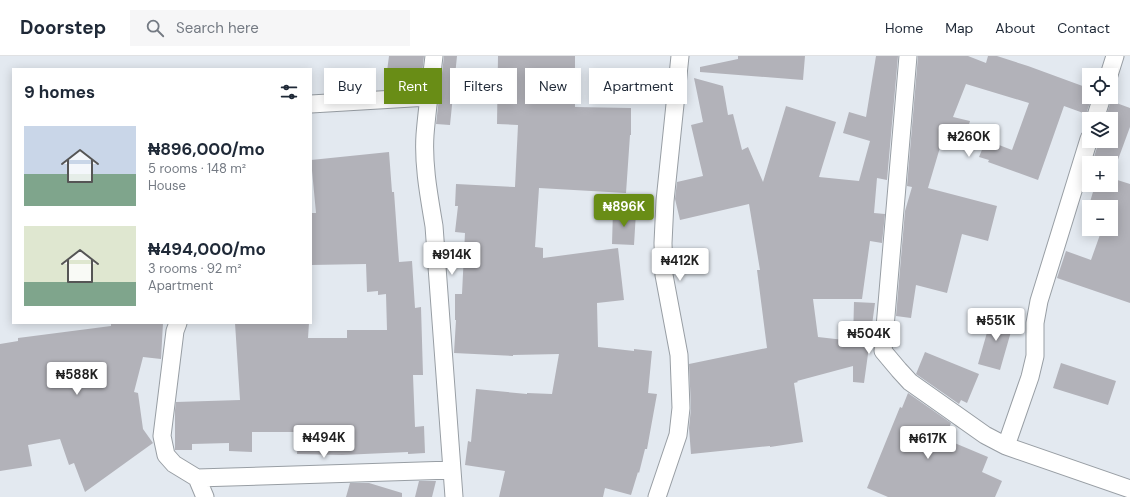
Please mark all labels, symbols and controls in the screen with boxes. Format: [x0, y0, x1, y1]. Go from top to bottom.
search box [130, 10, 410, 46]
text: Doorstep [20, 15, 106, 40]
icon: search [144, 17, 166, 39]
text: Search here [176, 18, 259, 38]
text: Home [885, 19, 923, 37]
text: Map [945, 19, 973, 37]
text: About [995, 19, 1035, 37]
text: Contact [1057, 19, 1110, 37]
chip: Buy [324, 68, 376, 104]
chip: Rent [384, 68, 442, 104]
chip: Filters [450, 68, 517, 104]
chip: New [525, 68, 581, 104]
chip: Apartment [589, 68, 687, 104]
map controls [1082, 68, 1118, 236]
button: locate [1082, 68, 1118, 104]
text: 9 homes [24, 81, 95, 103]
icon: filters [278, 81, 300, 103]
button: layers [1082, 112, 1118, 148]
pin: ₦260K [941, 124, 997, 158]
text: ₦260K [948, 128, 990, 145]
text: ₦896,000/mo [148, 138, 265, 160]
icon: home [56, 142, 104, 190]
button: + [1082, 156, 1118, 192]
text: 5 rooms · 148 m² [148, 160, 246, 177]
text: House [148, 177, 186, 194]
pin: ₦896K [596, 194, 652, 228]
text: ₦896K [603, 198, 645, 215]
button: − [1082, 200, 1118, 236]
text: ₦494,000/mo [148, 238, 266, 260]
icon: home [56, 242, 104, 290]
pin: ₦914K [424, 242, 480, 276]
text: ₦914K [432, 246, 472, 263]
pin: ₦412K [652, 248, 708, 282]
text: ₦412K [661, 252, 699, 269]
text: 3 rooms · 92 m² [148, 260, 241, 277]
text: Apartment [148, 277, 213, 294]
pin: ₦551K [968, 308, 1024, 342]
text: ₦551K [977, 312, 1015, 329]
pin: ₦504K [841, 321, 897, 355]
text: ₦504K [847, 325, 891, 342]
pin: ₦588K [49, 362, 105, 396]
text: ₦588K [56, 366, 98, 383]
pin: ₦494K [296, 425, 352, 459]
pin: ₦617K [900, 426, 956, 460]
text: ₦494K [302, 429, 346, 446]
text: ₦617K [909, 430, 947, 447]

